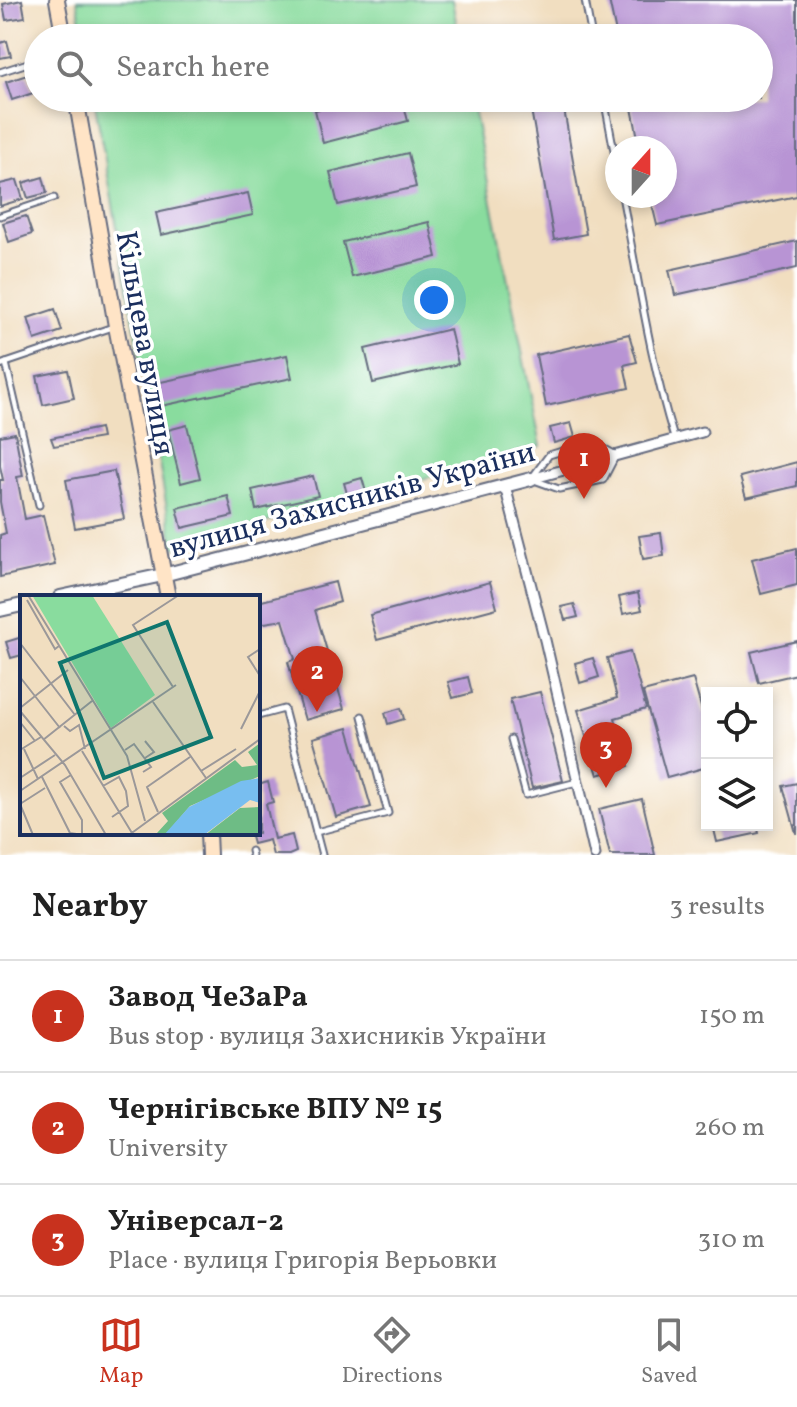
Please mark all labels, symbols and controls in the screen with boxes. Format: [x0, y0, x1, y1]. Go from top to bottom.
search box [24, 24, 773, 112]
icon: search [52, 46, 96, 90]
text: Search here [116, 47, 270, 89]
north arrow [605, 136, 677, 208]
street label: Кільцева вулиця [104, 228, 184, 459]
your location [414, 280, 454, 320]
street label: вулиця Захисників України [165, 432, 540, 570]
pin: 1 [558, 433, 610, 499]
inset map [20, 595, 260, 835]
pin: 2 [291, 646, 343, 712]
map controls [701, 687, 773, 831]
button: locate [701, 687, 773, 759]
pin: 3 [580, 722, 632, 788]
button: layers [701, 759, 773, 831]
text: Nearby [32, 884, 148, 931]
text: 3 results [669, 889, 765, 925]
text: Завод ЧеЗаРа [108, 977, 308, 1019]
text: 1 [53, 998, 63, 1034]
text: 150 m [699, 998, 765, 1034]
text: Bus stop · вулиця Захисників України [108, 1019, 546, 1055]
text: Чернігівське ВПУ № 15 [108, 1089, 442, 1131]
text: 2 [51, 1110, 65, 1146]
text: 260 m [694, 1110, 765, 1146]
text: University [108, 1131, 228, 1167]
text: Універсал-2 [108, 1201, 284, 1243]
text: 3 [51, 1222, 65, 1258]
text: 310 m [698, 1222, 765, 1258]
text: Place · вулиця Григорія Верьовки [108, 1243, 497, 1279]
tab: Map [99, 1313, 143, 1392]
tab: Directions [342, 1313, 443, 1392]
tab: Saved [641, 1313, 698, 1392]

